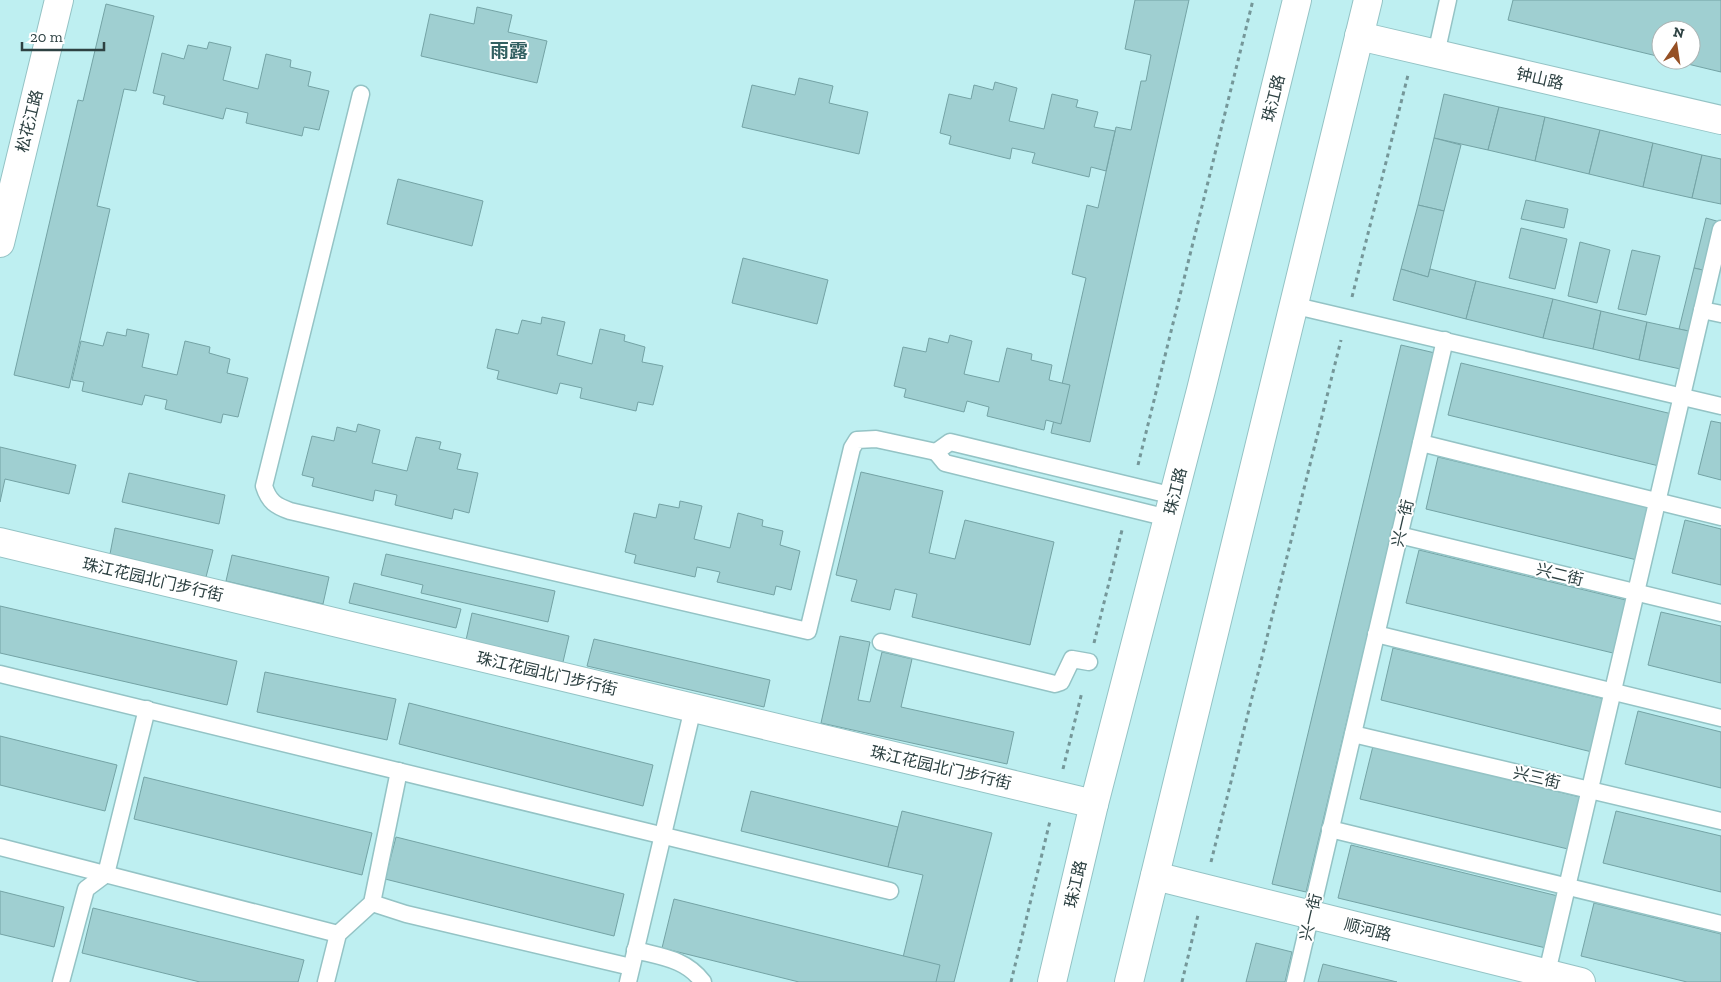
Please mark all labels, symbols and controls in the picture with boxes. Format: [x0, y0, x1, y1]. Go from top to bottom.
scale bar [22, 20, 105, 52]
north arrow [1651, 20, 1701, 70]
text: N [1672, 23, 1686, 42]
text: 20 m [30, 28, 63, 46]
district label: 雨露 [490, 39, 528, 62]
street label: 钟山路 [1514, 64, 1565, 93]
street label: 珠江路 [1258, 73, 1289, 124]
street label: 松花江路 [13, 88, 46, 154]
street label: 珠江路 [1160, 466, 1191, 517]
street label: 兴一街 [1388, 498, 1417, 549]
street label: 珠江花园北门步行街 [81, 554, 225, 605]
street label: 兴二街 [1534, 559, 1585, 590]
street label: 珠江花园北门步行街 [475, 648, 619, 699]
street label: 珠江花园北门步行街 [869, 742, 1013, 793]
street label: 兴三街 [1511, 763, 1562, 792]
street label: 珠江路 [1061, 859, 1090, 910]
street label: 兴一街 [1296, 892, 1325, 943]
street label: 顺河路 [1342, 914, 1393, 945]

